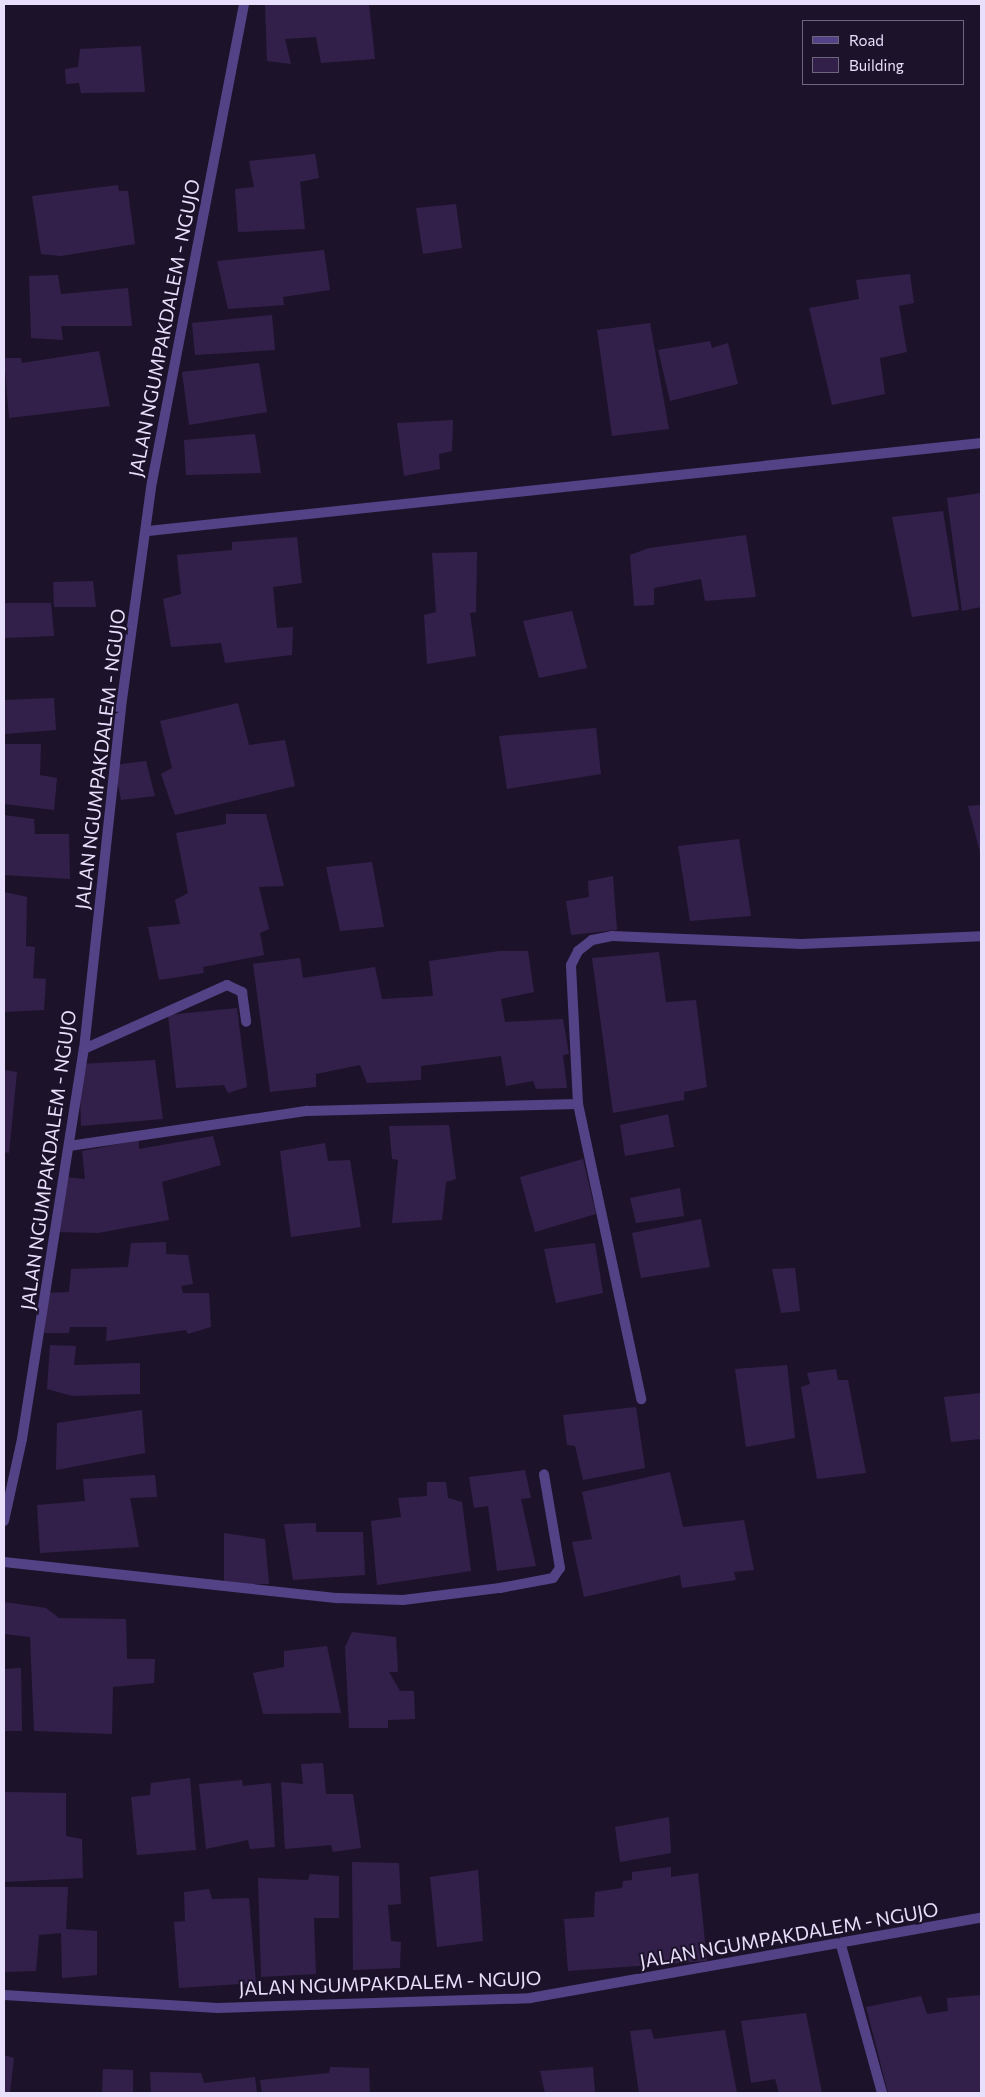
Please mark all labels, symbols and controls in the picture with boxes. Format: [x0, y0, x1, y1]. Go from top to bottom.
legend [802, 20, 965, 85]
text: Road [849, 31, 884, 49]
text: Building [849, 56, 904, 74]
street label: JALAN NGUMPAKDALEM - NGUJO [124, 177, 204, 479]
street label: JALAN NGUMPAKDALEM - NGUJO [70, 607, 130, 911]
street label: JALAN NGUMPAKDALEM - NGUJO [16, 1008, 80, 1312]
street label: JALAN NGUMPAKDALEM - NGUJO [638, 1897, 940, 1973]
street label: JALAN NGUMPAKDALEM - NGUJO [238, 1966, 542, 2000]

